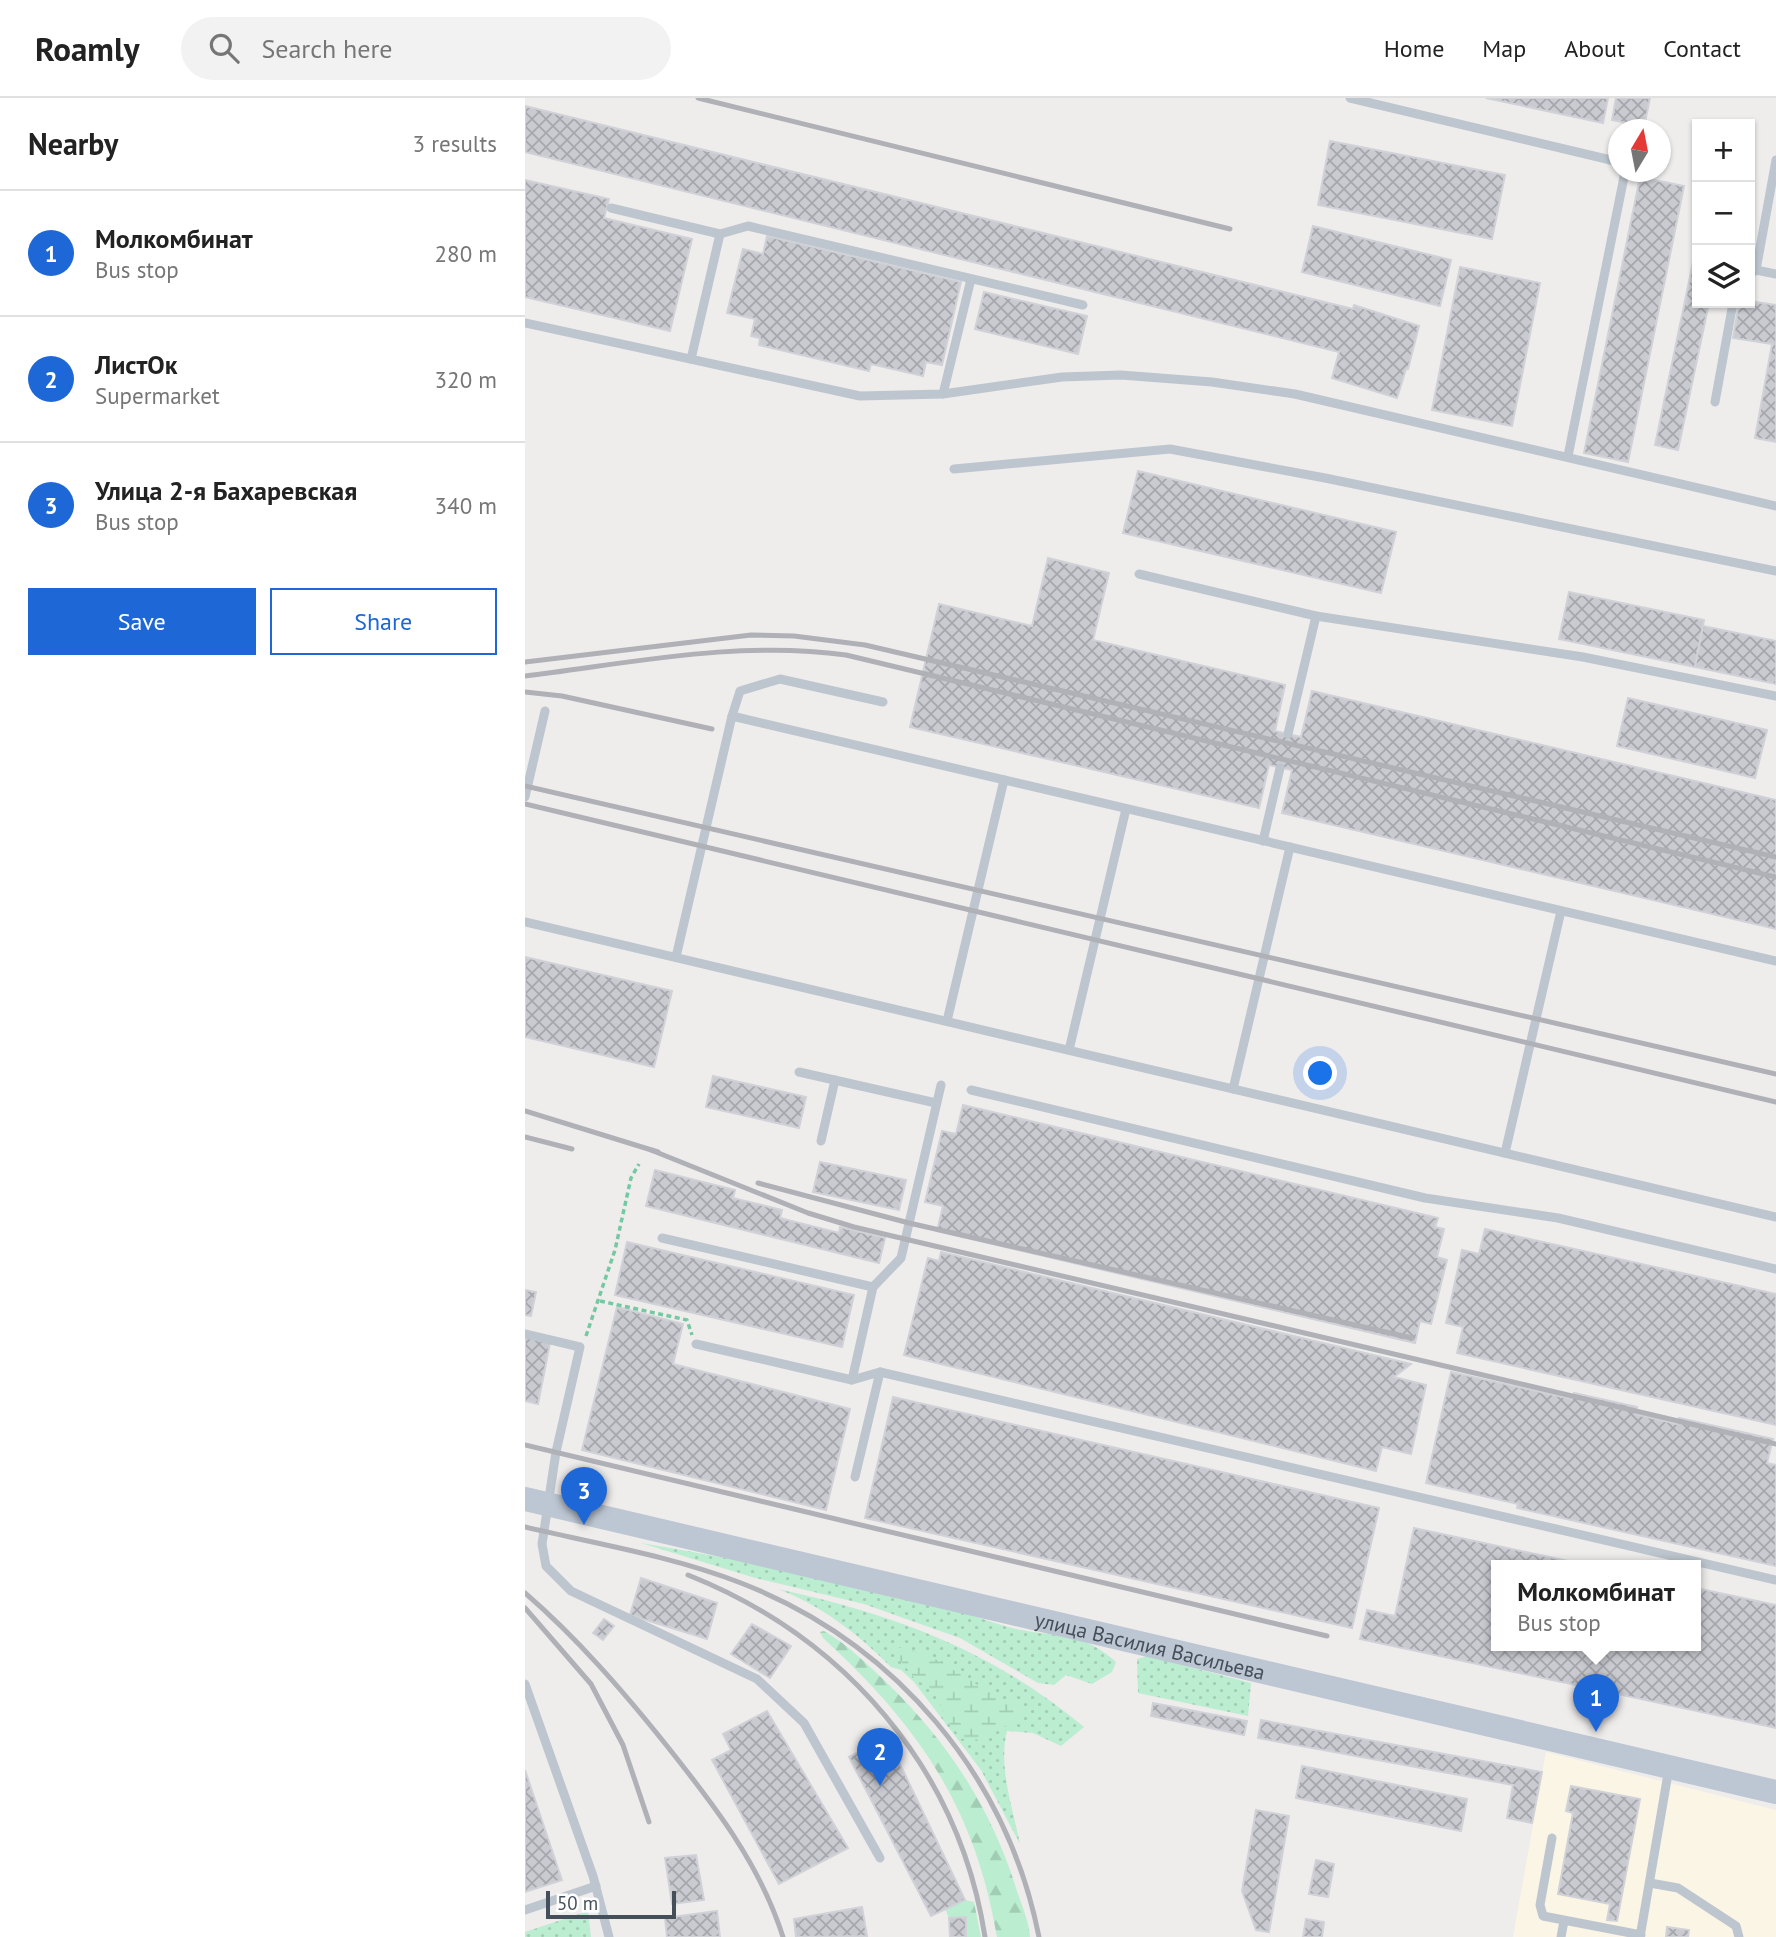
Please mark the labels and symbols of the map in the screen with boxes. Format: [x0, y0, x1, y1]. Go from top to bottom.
north arrow [1608, 119, 1671, 182]
your location [1303, 1056, 1337, 1090]
pin: 3 [561, 1467, 607, 1525]
street label: улица Василия Васильева [1032, 1605, 1268, 1685]
pin: 1 [1573, 1674, 1619, 1732]
pin: 2 [857, 1728, 903, 1786]
scale bar [546, 1888, 675, 1920]

